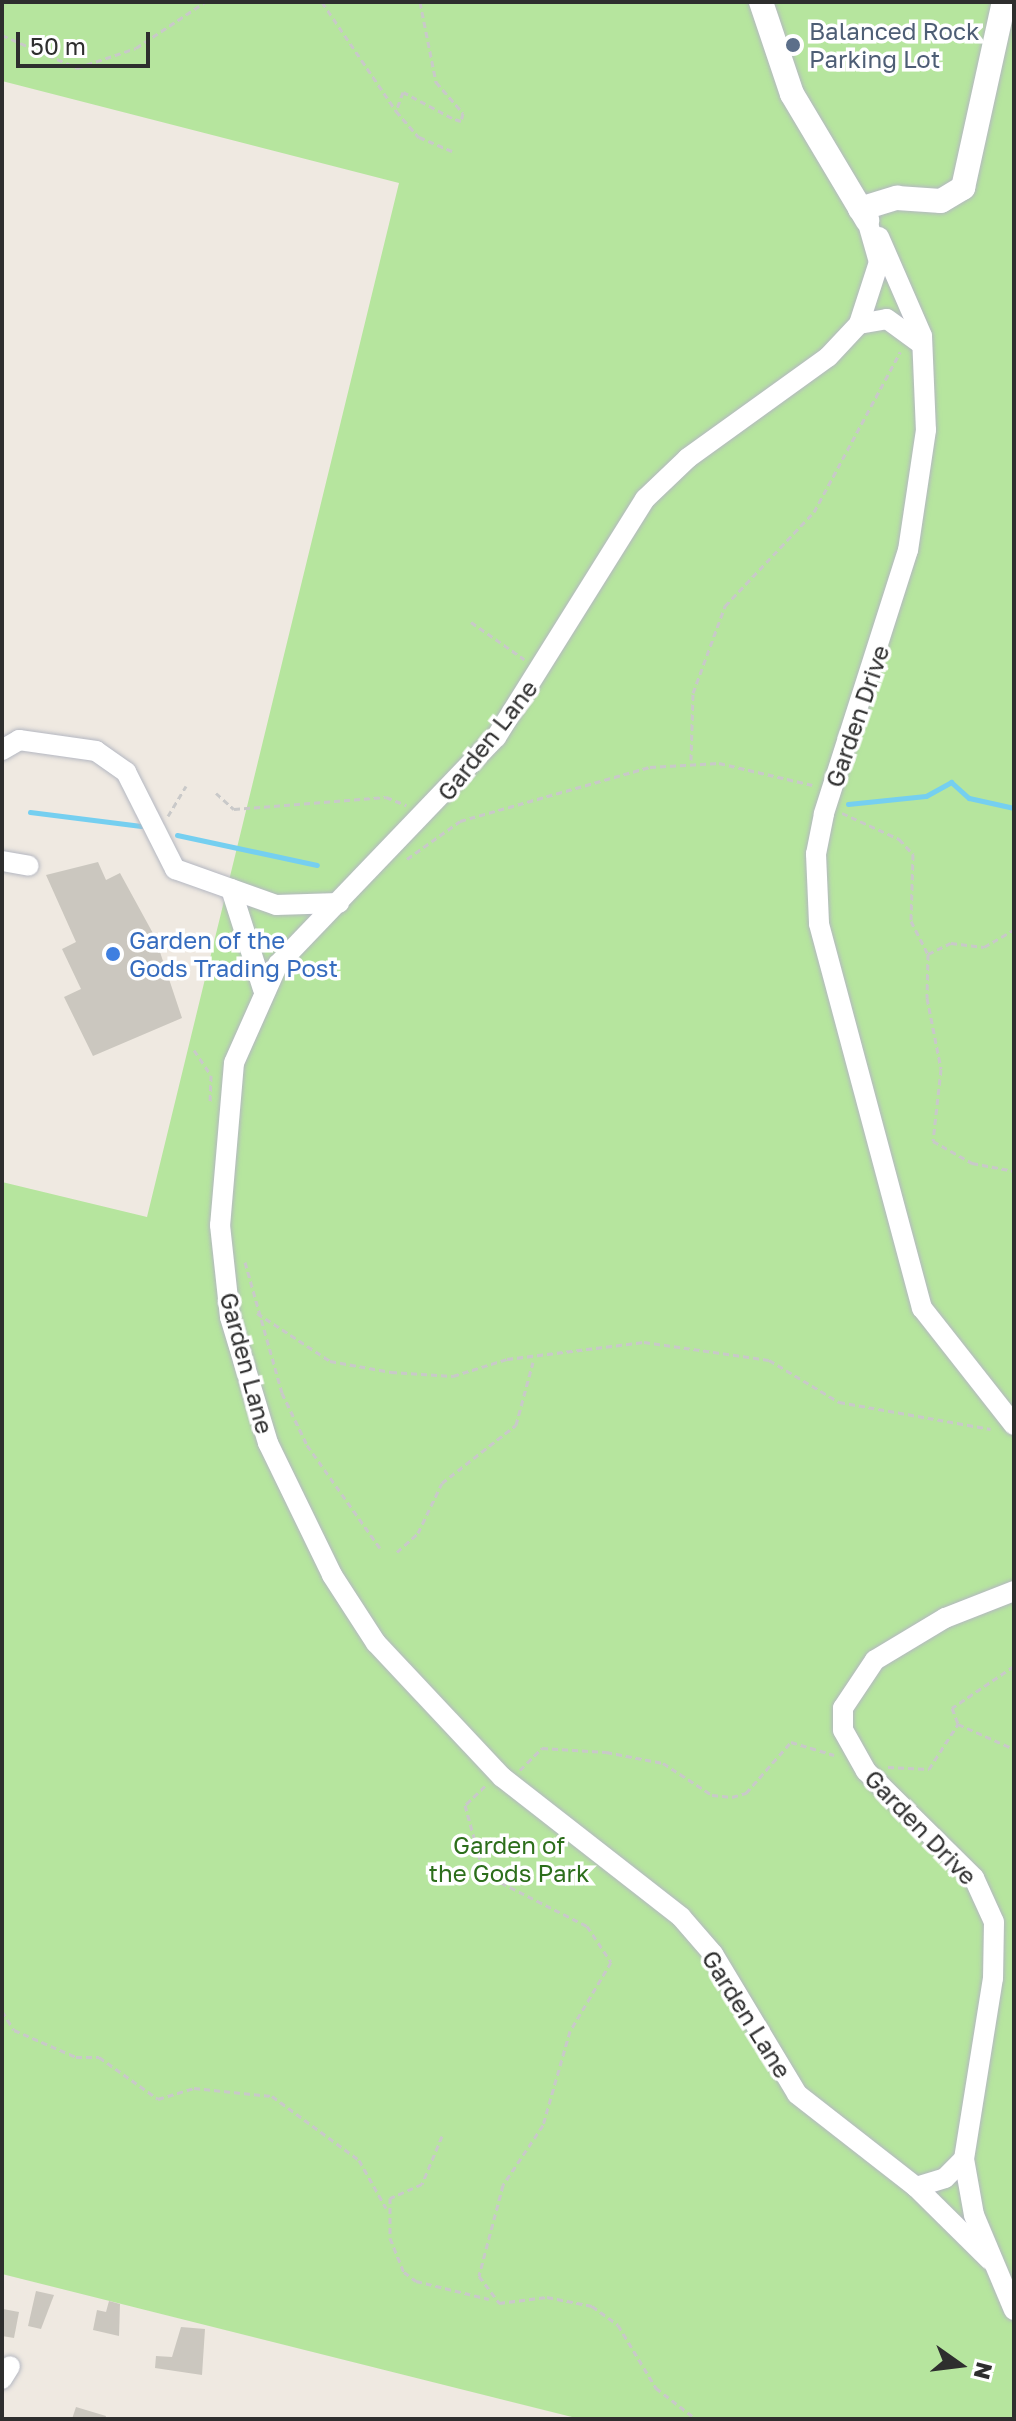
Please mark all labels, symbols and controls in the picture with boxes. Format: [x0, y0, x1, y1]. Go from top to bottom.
scale bar [20, 16, 154, 66]
place label: Balanced Rock Parking Lot [809, 17, 980, 73]
text: 50 m [30, 31, 86, 60]
marker: Balanced Rock Parking Lot [784, 36, 802, 54]
street label: Garden Drive [819, 641, 895, 791]
street label: Garden Lane [431, 674, 543, 806]
place label: Garden of the Gods Trading Post [129, 926, 338, 982]
marker: Garden of the Gods Trading Post [104, 945, 122, 963]
street label: Garden Lane [214, 1289, 280, 1437]
street label: Garden Drive [859, 1764, 983, 1890]
park label: Garden of the Gods Park [428, 1831, 590, 1887]
street label: Garden Lane [696, 1945, 798, 2083]
north arrow [920, 2325, 1000, 2405]
text: N [969, 2360, 999, 2382]

